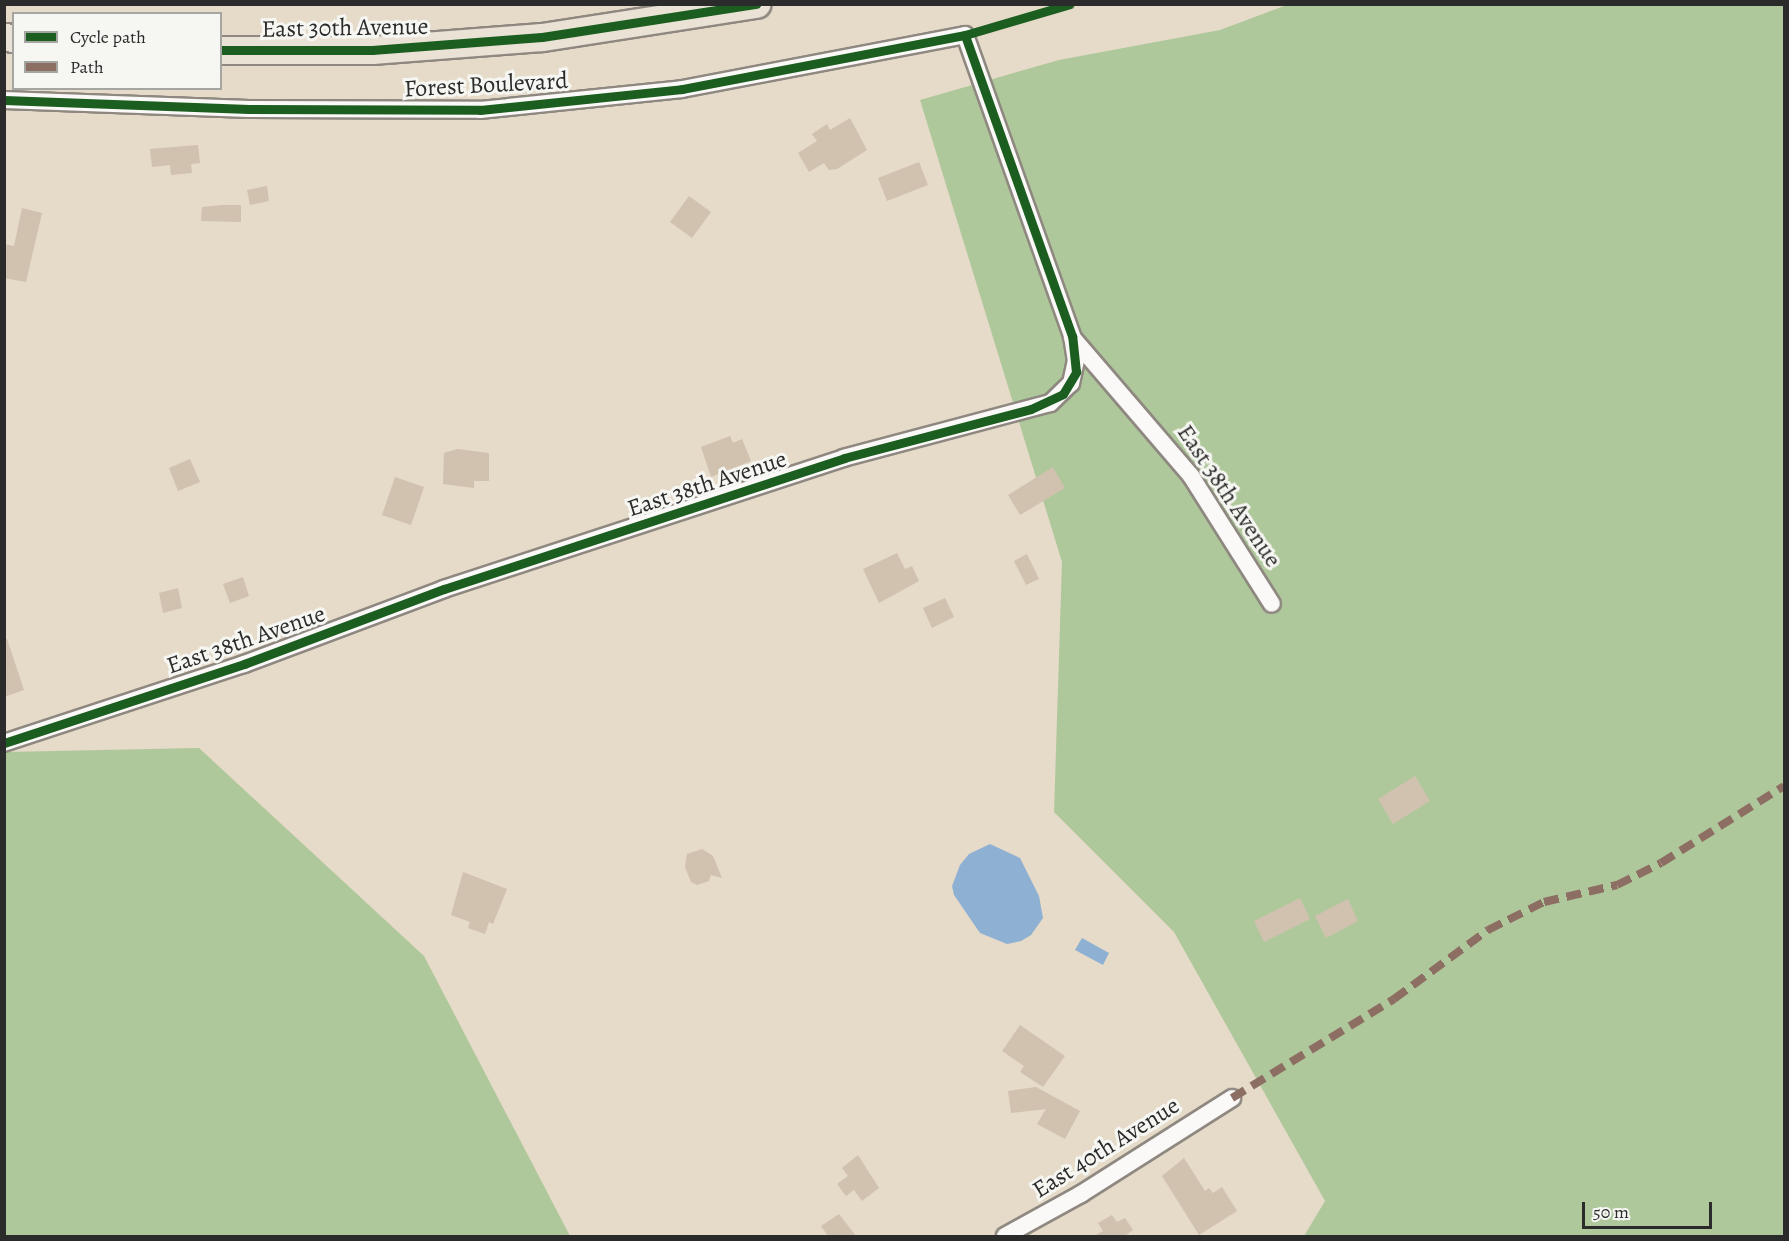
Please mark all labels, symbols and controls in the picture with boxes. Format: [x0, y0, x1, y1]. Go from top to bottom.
legend [12, 12, 222, 90]
street label: East 30th Avenue [261, 12, 429, 44]
text: Cycle path [70, 25, 146, 49]
text: Path [70, 55, 104, 79]
street label: Forest Boulevard [403, 66, 569, 104]
street label: East 38th Avenue [1171, 419, 1287, 573]
street label: East 38th Avenue [624, 445, 790, 523]
street label: East 38th Avenue [163, 599, 329, 681]
street label: East 40th Avenue [1027, 1091, 1185, 1205]
scale bar [1585, 1190, 1716, 1228]
text: 50 m [1593, 1200, 1629, 1224]

